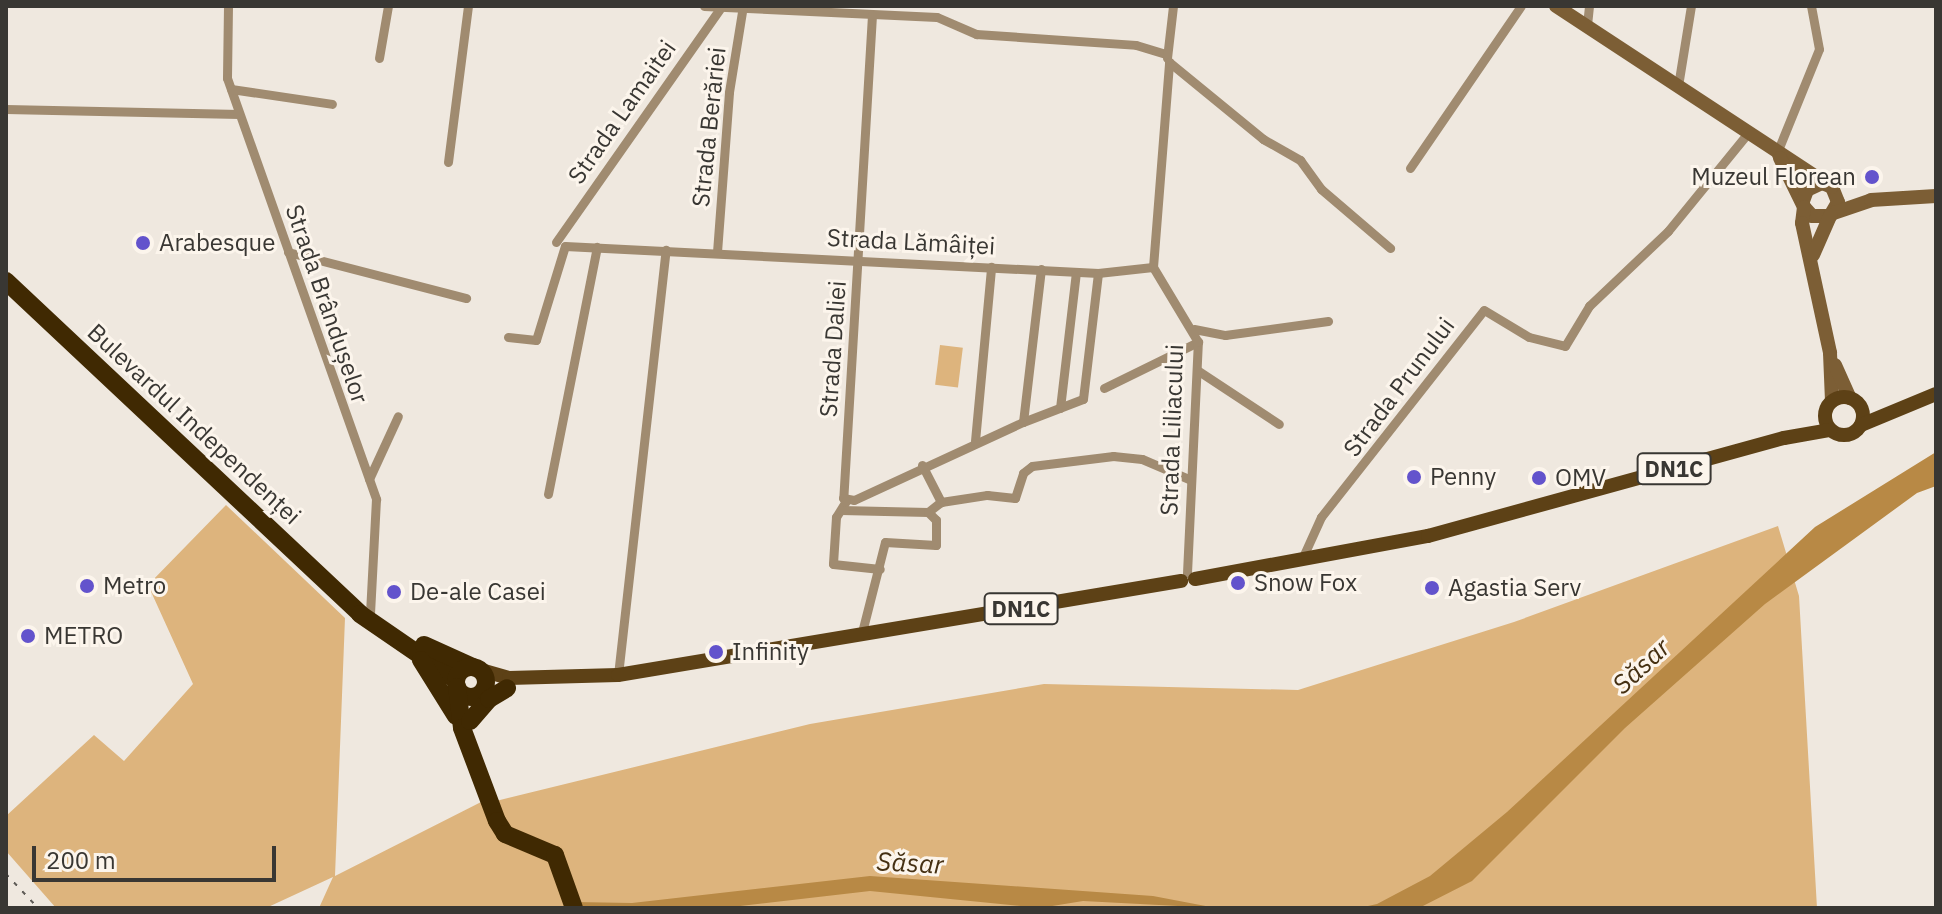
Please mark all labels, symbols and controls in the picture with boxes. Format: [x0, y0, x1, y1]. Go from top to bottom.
street label: Strada Lamaitei [562, 35, 682, 189]
street label: Strada Berăriei [686, 46, 732, 208]
place label: Muzeul Florean [1691, 163, 1856, 191]
marker: Muzeul Florean [1863, 168, 1881, 186]
street label: Strada Brândușelor [279, 201, 375, 407]
street label: Strada Lămâiței [826, 223, 996, 261]
place label: Arabesque [159, 229, 275, 257]
marker: Arabesque [134, 234, 152, 252]
street label: Strada Daliei [814, 280, 852, 418]
street label: Strada Prunului [1337, 312, 1461, 462]
street label: Bulevardul Independenței [81, 318, 307, 530]
street label: Strada Liliacului [1155, 344, 1189, 516]
road number: DN1C [1636, 451, 1712, 487]
place label: Penny [1430, 463, 1496, 491]
place label: OMV [1555, 464, 1606, 492]
marker: Penny [1405, 468, 1423, 486]
marker: OMV [1530, 469, 1548, 487]
place label: Snow Fox [1254, 569, 1357, 597]
place label: Metro [103, 572, 166, 600]
marker: Snow Fox [1229, 574, 1247, 592]
place label: Agastia Serv [1448, 574, 1581, 602]
marker: Metro [78, 577, 96, 595]
place label: De-ale Casei [410, 578, 546, 606]
marker: Agastia Serv [1423, 579, 1441, 597]
marker: De-ale Casei [385, 583, 403, 601]
road number: DN1C [983, 591, 1059, 627]
place label: METRO [44, 622, 123, 650]
marker: METRO [19, 627, 37, 645]
water label: Săsar [1606, 632, 1676, 700]
place label: Infinity [732, 638, 809, 666]
marker: Infinity [707, 643, 725, 661]
scale bar [36, 830, 280, 880]
text: 200 m [46, 844, 116, 876]
water label: Săsar [876, 846, 944, 880]

